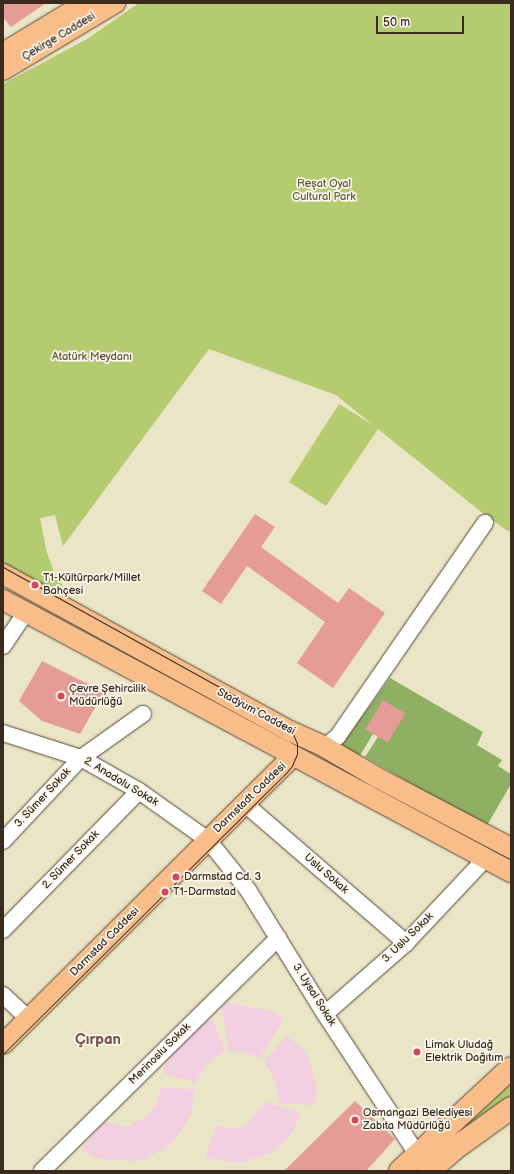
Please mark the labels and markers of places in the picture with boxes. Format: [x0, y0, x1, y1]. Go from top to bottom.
place label: T1-Kültürpark/Millet Bahçesi [43, 572, 141, 598]
marker: T1-Kültürpark/Millet Bahçesi [30, 580, 40, 590]
place label: Çevre Şehircilik Müdürlüğü [69, 683, 146, 709]
marker: Çevre Şehircilik Müdürlüğü [56, 691, 66, 701]
place label: Darmstad Cd. 3 [184, 870, 261, 884]
marker: Darmstad Cd. 3 [171, 872, 181, 882]
place label: T1-Darmstad [173, 885, 236, 899]
marker: T1-Darmstad [160, 887, 170, 897]
place label: Limak Uludağ Elektrik Dağıtım [425, 1039, 503, 1065]
marker: Limak Uludağ Elektrik Dağıtım [412, 1047, 422, 1057]
place label: Osmangazi Belediyesi Zabıta Müdürlüğü [363, 1107, 472, 1133]
marker: Osmangazi Belediyesi Zabıta Müdürlüğü [350, 1115, 360, 1125]

